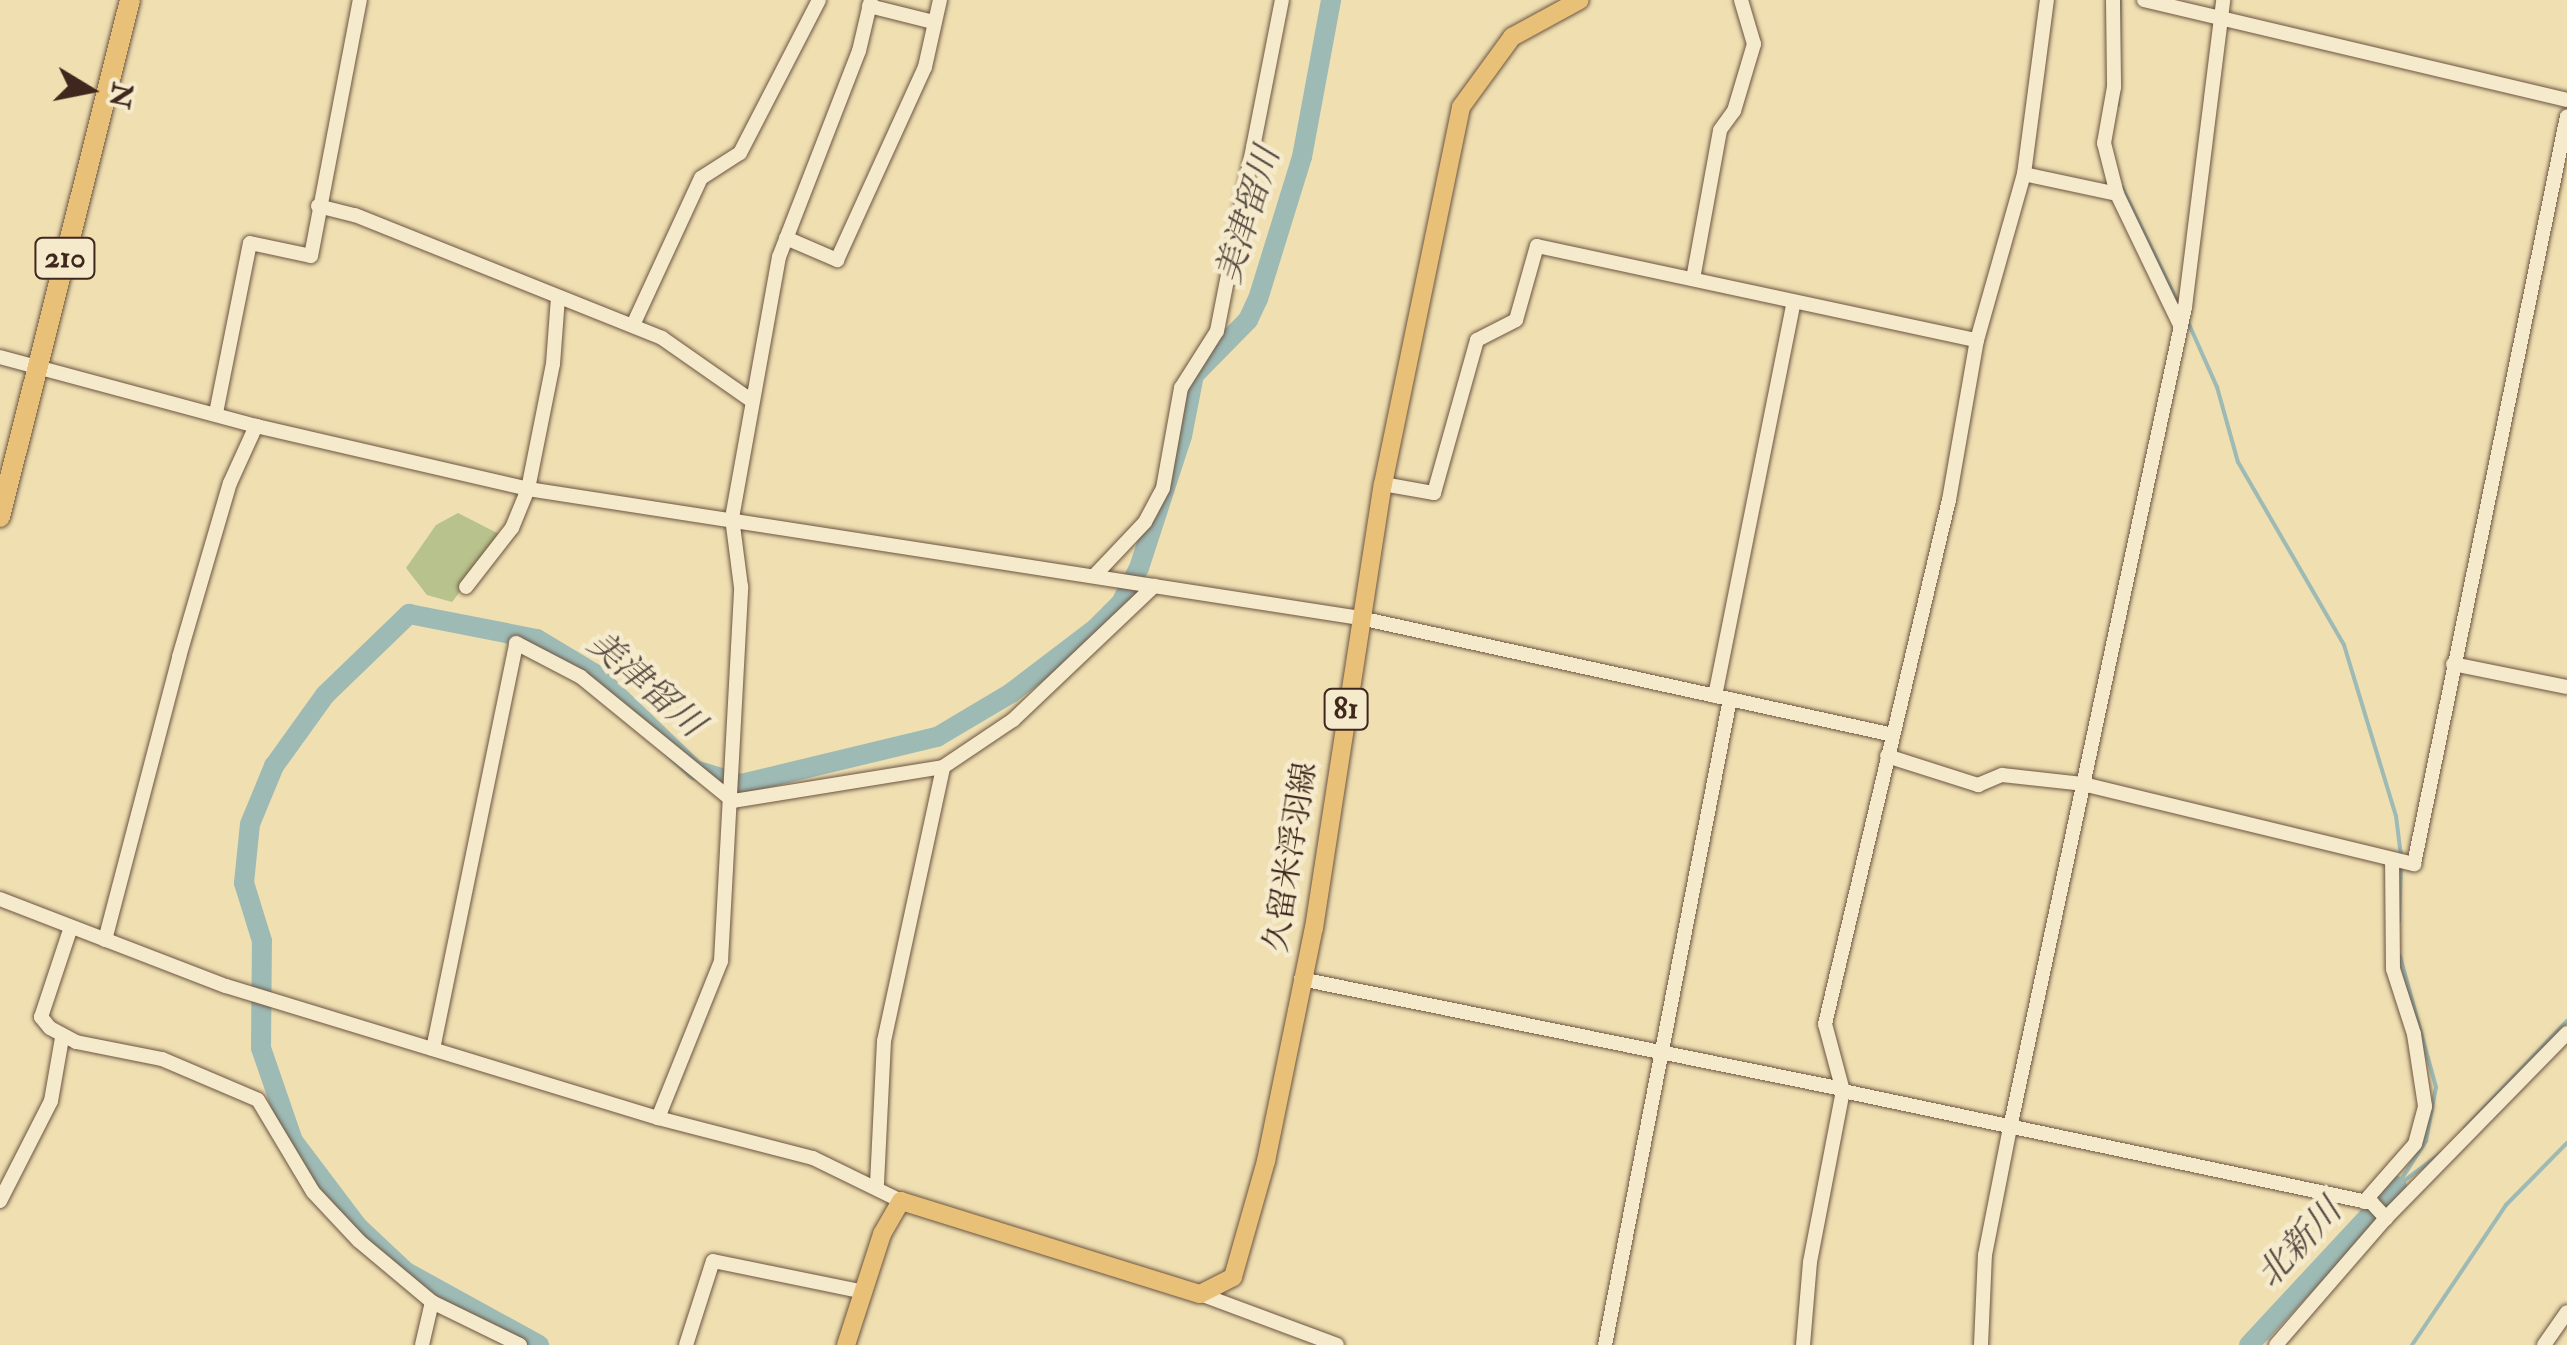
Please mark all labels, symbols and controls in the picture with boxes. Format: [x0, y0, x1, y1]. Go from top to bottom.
north arrow [40, 40, 140, 140]
text: N [101, 80, 139, 111]
water label: 美津留川 [1207, 142, 1289, 288]
road number: 210 [32, 233, 98, 283]
water label: 美津留川 [579, 622, 713, 746]
road number: 81 [1324, 684, 1368, 734]
street label: 久留米浮羽線 [1257, 759, 1325, 955]
water label: 北新川 [2248, 1190, 2350, 1296]

